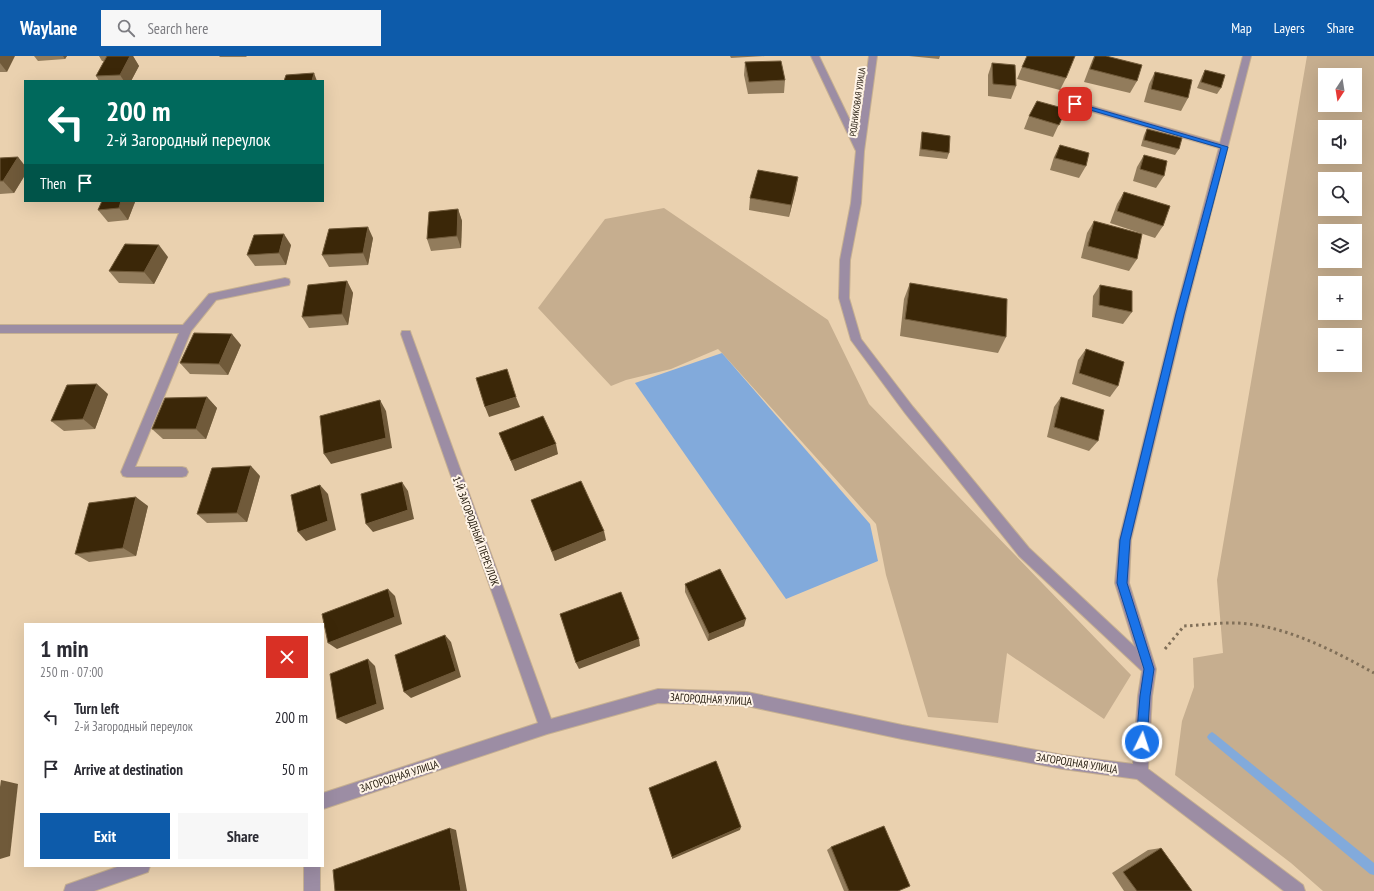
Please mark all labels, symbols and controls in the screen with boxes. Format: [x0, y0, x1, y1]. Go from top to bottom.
search box [101, 10, 381, 46]
text: Waylane [20, 16, 77, 40]
icon: search [115, 17, 137, 39]
text: Search here [147, 19, 208, 38]
text: Map [1231, 19, 1252, 37]
text: Layers [1274, 19, 1305, 37]
text: Share [1327, 19, 1354, 37]
street label: РОДНИКОВАЯ УЛИЦА [847, 66, 867, 137]
north arrow [1318, 68, 1362, 112]
map controls [1318, 68, 1362, 372]
pin [1058, 87, 1092, 121]
text: 200 m [106, 92, 170, 129]
icon: arrive [1064, 93, 1086, 115]
icon: left [40, 96, 92, 148]
button: sound [1318, 120, 1362, 164]
text: 2-й Загородный переулок [106, 128, 270, 151]
icon: arrive [74, 172, 96, 194]
button: search [1318, 172, 1362, 216]
text: Then [40, 174, 66, 193]
button: layers [1318, 224, 1362, 268]
button: + [1318, 276, 1362, 320]
button: − [1318, 328, 1362, 372]
street label: 1-Й ЗАГОРОДНЫЙ ПЕРЕУЛОК [450, 474, 503, 588]
text: 1 min [40, 633, 88, 664]
button: close [266, 636, 308, 678]
text: 250 m · 07:00 [40, 664, 103, 681]
street label: ЗАГОРОДНАЯ УЛИЦА [670, 690, 753, 708]
text: Turn left [74, 699, 119, 718]
icon: left [40, 706, 62, 728]
text: 200 m [275, 708, 308, 727]
text: 2-й Загородный переулок [74, 718, 193, 735]
position arrow [1121, 721, 1163, 763]
street label: ЗАГОРОДНАЯ УЛИЦА [1035, 750, 1119, 776]
street label: ЗАГОРОДНАЯ УЛИЦА [358, 756, 441, 795]
icon: arrive [40, 758, 62, 780]
text: Arrive at destination [74, 760, 183, 779]
text: 50 m [282, 760, 308, 779]
button: Exit [40, 813, 170, 859]
button: Share [178, 813, 308, 859]

